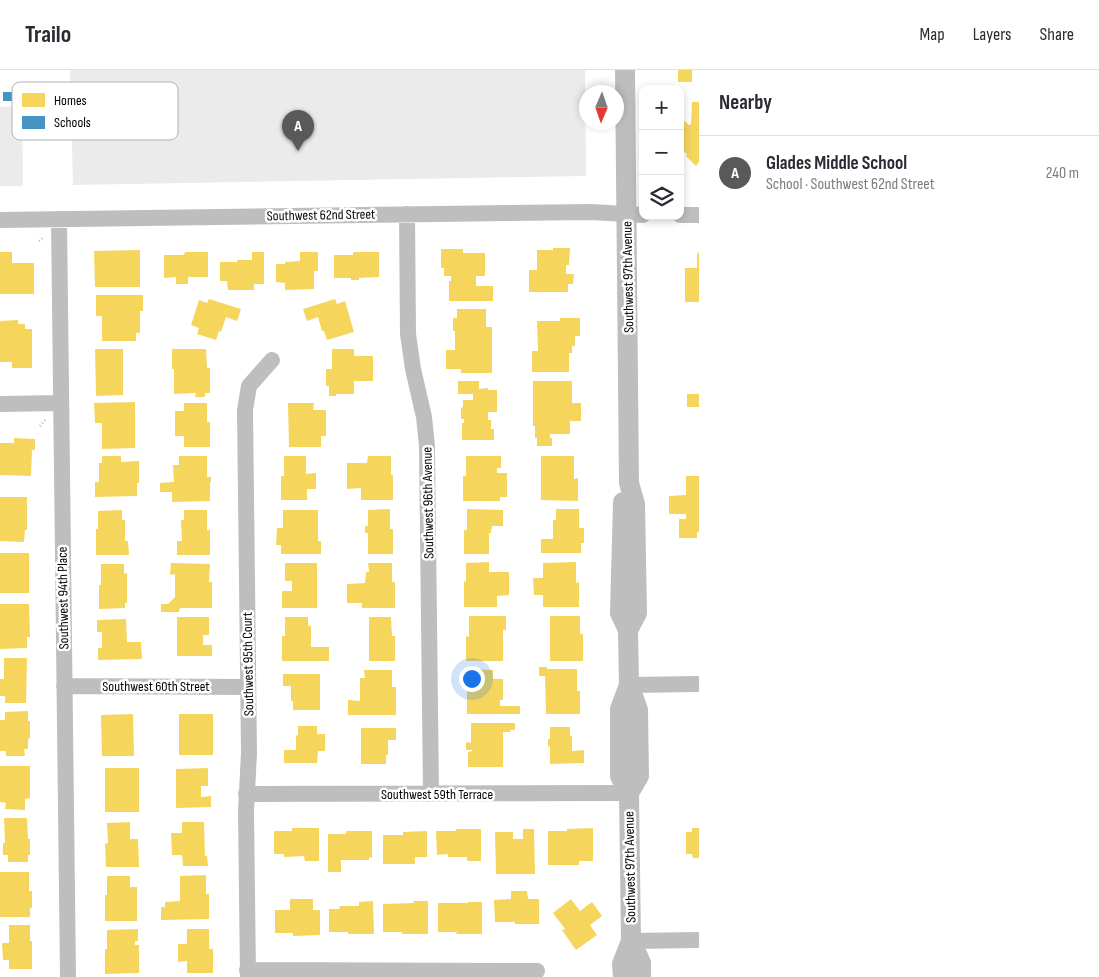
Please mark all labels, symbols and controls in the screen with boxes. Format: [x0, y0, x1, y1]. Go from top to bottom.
text: Trailo [25, 20, 71, 49]
text: Map [920, 24, 945, 45]
text: Layers [973, 24, 1012, 45]
text: Share [1040, 24, 1074, 45]
legend [12, 82, 178, 140]
north arrow [579, 85, 624, 130]
map controls [639, 85, 684, 220]
button: + [639, 85, 684, 130]
text: Nearby [719, 90, 772, 115]
text: Homes [54, 92, 87, 109]
pin: A [282, 110, 314, 151]
text: Schools [54, 114, 91, 131]
button: − [639, 130, 684, 175]
text: Glades Middle School [766, 152, 907, 175]
text: A [731, 164, 739, 183]
text: 240 m [1046, 164, 1079, 183]
button: layers [639, 175, 684, 220]
text: School · Southwest 62nd Street [766, 175, 935, 194]
street label: Southwest 62nd Street [267, 206, 375, 224]
street label: Southwest 97th Avenue [619, 221, 637, 333]
street label: Southwest 96th Avenue [419, 447, 437, 559]
street label: Southwest 94th Place [54, 547, 72, 649]
street label: Southwest 95th Court [239, 612, 257, 716]
your location [459, 666, 485, 692]
street label: Southwest 60th Street [102, 678, 210, 695]
street label: Southwest 59th Terrace [381, 786, 493, 803]
street label: Southwest 97th Avenue [621, 811, 639, 923]

